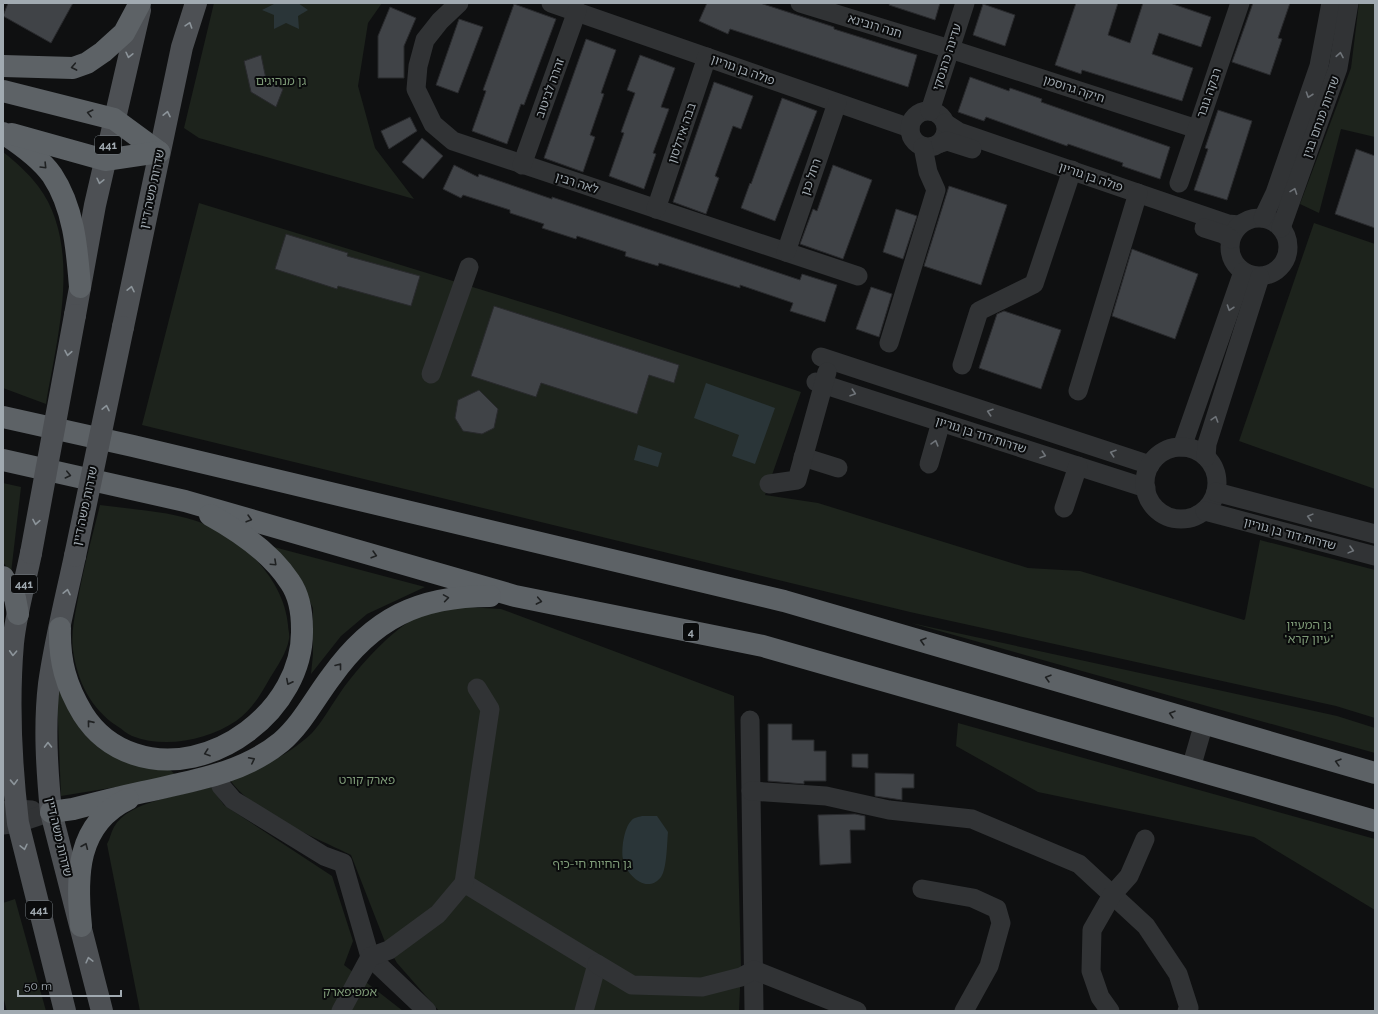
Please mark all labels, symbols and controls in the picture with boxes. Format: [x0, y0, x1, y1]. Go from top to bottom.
street label: חנה רובינא [846, 11, 904, 41]
one-way arrow [184, 22, 192, 29]
street label: עדינה כהנסקי [930, 22, 964, 92]
one-way arrow [126, 51, 134, 58]
street label: פולה בן גוריון [709, 52, 777, 88]
one-way arrow [1336, 52, 1344, 58]
street label: זהרה לביטוב [533, 56, 567, 120]
one-way arrow [71, 62, 77, 70]
street label: רבקה גובר [1194, 66, 1224, 120]
street label: חיקה גרוסמן [1042, 73, 1106, 105]
park label: גן מנהיגים [256, 74, 307, 88]
street label: שדרות מנחם בגין [1300, 74, 1342, 160]
one-way arrow [1305, 92, 1314, 99]
street label: בבה אידלסון [665, 101, 699, 165]
one-way arrow [87, 109, 94, 118]
one-way arrow [163, 111, 171, 117]
road number: 441 [95, 136, 121, 154]
street label: שדרות משה דיין [137, 148, 167, 230]
street label: רחל כגן [798, 157, 824, 197]
street label: פולה בן גוריון [1057, 159, 1125, 195]
one-way arrow [39, 161, 47, 169]
street label: לאה רבין [554, 169, 600, 197]
one-way arrow [97, 178, 105, 185]
one-way arrow [1289, 188, 1297, 195]
one-way arrow [126, 286, 134, 292]
one-way arrow [1226, 305, 1234, 312]
one-way arrow [64, 350, 72, 356]
one-way arrow [849, 389, 856, 397]
one-way arrow [101, 405, 109, 411]
one-way arrow [986, 408, 993, 417]
street label: שדרות דוד בן גוריון [934, 414, 1028, 456]
one-way arrow [1210, 416, 1219, 423]
one-way arrow [930, 440, 939, 447]
one-way arrow [1110, 449, 1117, 458]
one-way arrow [1040, 450, 1047, 459]
street label: שדרות משה דיין [70, 465, 100, 547]
one-way arrow [65, 470, 72, 478]
one-way arrow [1307, 513, 1314, 522]
one-way arrow [246, 515, 252, 523]
street label: שדרות דוד בן גוריון [1242, 515, 1338, 553]
one-way arrow [33, 519, 41, 525]
one-way arrow [1347, 545, 1354, 554]
one-way arrow [370, 550, 377, 559]
one-way arrow [269, 558, 277, 565]
road number: 441 [11, 575, 37, 593]
one-way arrow [63, 589, 71, 595]
one-way arrow [443, 594, 450, 603]
one-way arrow [536, 596, 543, 605]
park label: גן המעיין "עיון קרא" [1284, 618, 1334, 646]
road number: 4 [683, 623, 699, 641]
one-way arrow [920, 638, 926, 646]
one-way arrow [8, 650, 17, 656]
one-way arrow [335, 663, 342, 670]
one-way arrow [1044, 674, 1051, 683]
one-way arrow [286, 678, 293, 685]
one-way arrow [1169, 710, 1176, 719]
one-way arrow [87, 721, 94, 728]
one-way arrow [43, 742, 52, 748]
one-way arrow [204, 748, 211, 756]
one-way arrow [248, 757, 255, 765]
one-way arrow [1334, 758, 1341, 767]
park label: פארק קורט [339, 773, 395, 787]
one-way arrow [9, 779, 18, 785]
street label: שדרות משה דיין [43, 796, 75, 878]
one-way arrow [80, 843, 88, 850]
one-way arrow [19, 844, 27, 850]
park label: גן החיות חי-כיף [552, 857, 632, 871]
road number: 441 [26, 901, 52, 919]
one-way arrow [85, 956, 94, 963]
scale bar [18, 972, 121, 998]
text: 50 m [24, 979, 52, 993]
park label: אמפיפארק [323, 985, 378, 999]

